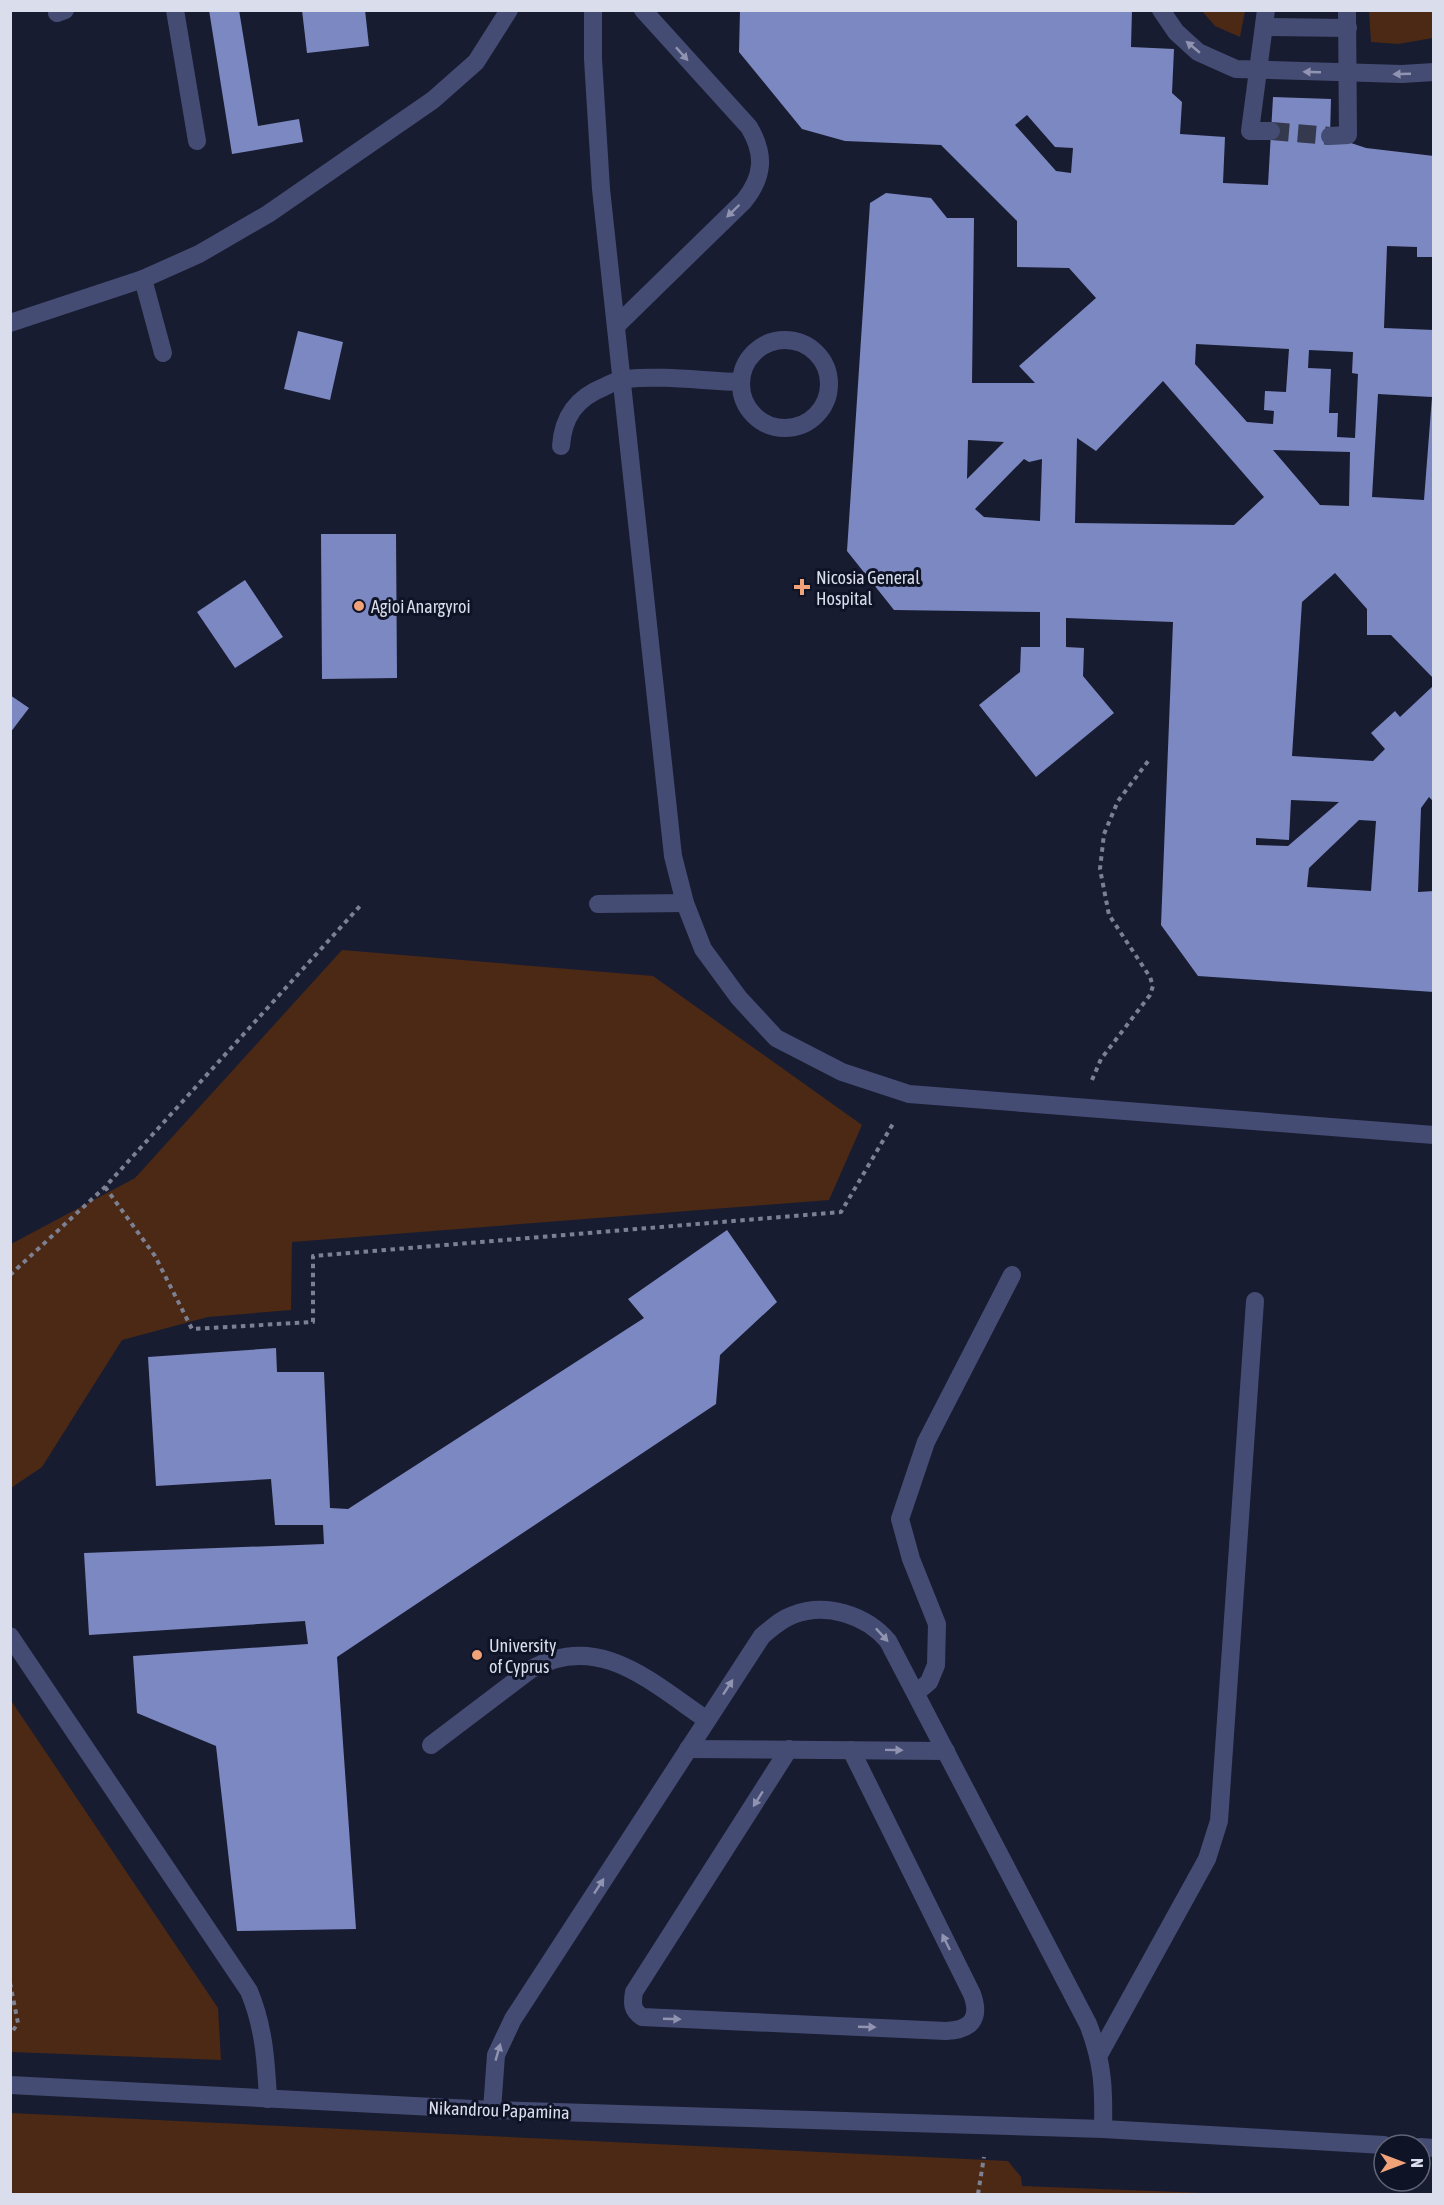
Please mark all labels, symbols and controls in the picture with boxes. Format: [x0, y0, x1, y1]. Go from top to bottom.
one-way arrow [1185, 40, 1201, 53]
one-way arrow [675, 46, 688, 61]
one-way arrow [1302, 67, 1321, 76]
one-way arrow [1392, 69, 1411, 79]
one-way arrow [726, 204, 741, 218]
place label: Nicosia General Hospital [816, 567, 920, 609]
marker: Nicosia General Hospital [793, 578, 811, 596]
place label: Agioi Anargyroi [371, 596, 471, 617]
marker: Agioi Anargyroi [352, 599, 366, 613]
one-way arrow [875, 1627, 889, 1642]
place label: University of Cyprus [489, 1635, 556, 1677]
marker: University of Cyprus [470, 1648, 484, 1662]
one-way arrow [722, 1679, 733, 1695]
one-way arrow [884, 1745, 903, 1755]
one-way arrow [752, 1790, 763, 1807]
one-way arrow [593, 1878, 604, 1894]
one-way arrow [942, 1933, 951, 1950]
one-way arrow [662, 2015, 681, 2024]
one-way arrow [857, 2023, 876, 2032]
one-way arrow [494, 2043, 503, 2061]
street label: Nikandrou Papamina [428, 2097, 570, 2123]
north arrow [1372, 2133, 1432, 2193]
text: N [1408, 2158, 1426, 2168]

